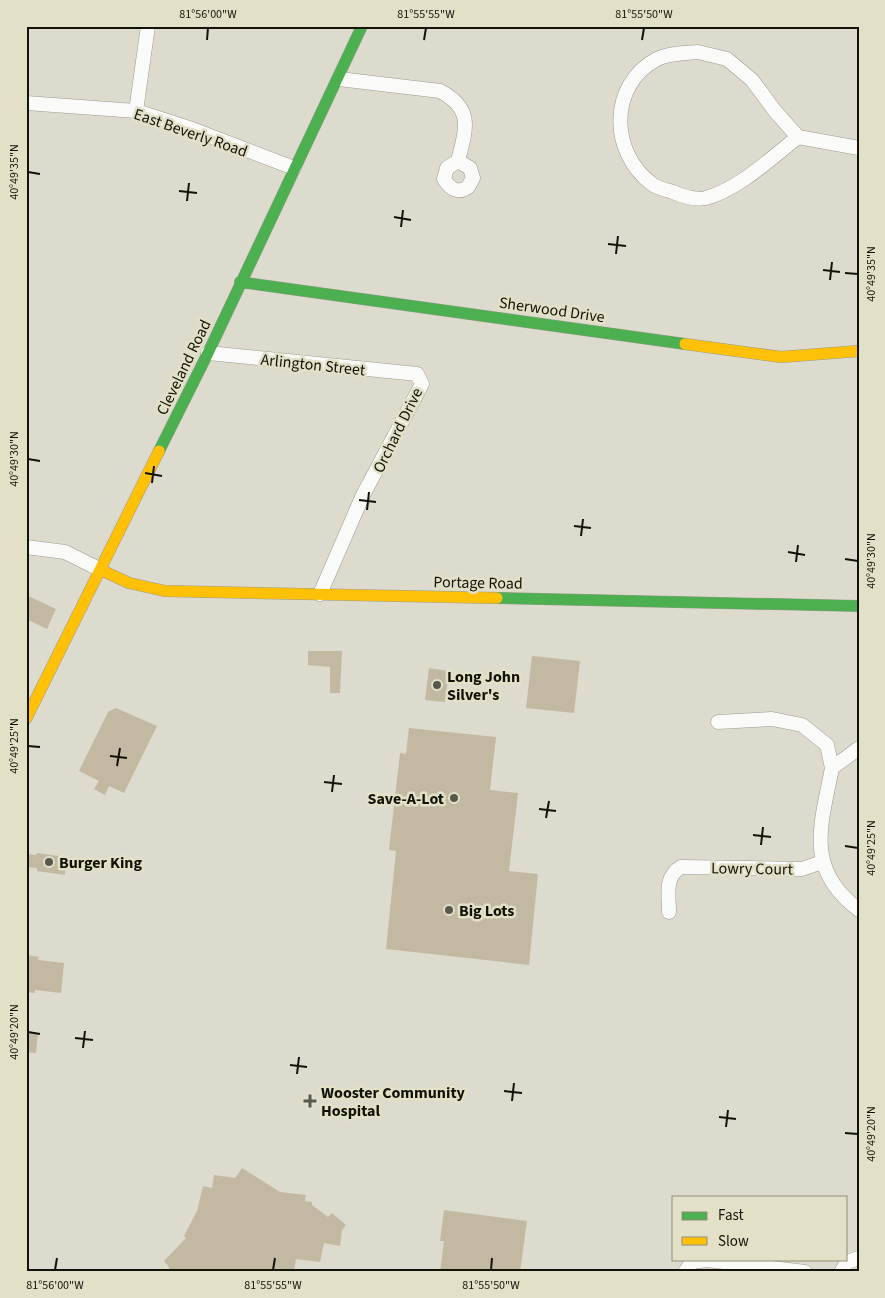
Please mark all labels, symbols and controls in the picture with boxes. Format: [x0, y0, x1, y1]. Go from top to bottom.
text: 81°56'00"W [179, 6, 237, 23]
text: 81°55'55"W [397, 6, 455, 23]
text: 81°55'50"W [615, 6, 673, 23]
street label: East Beverly Road [131, 103, 250, 163]
text: 40°49'35"N [6, 144, 23, 200]
text: 40°49'35"N [863, 246, 880, 302]
street label: Sherwood Drive [498, 292, 606, 328]
street label: Cleveland Road [151, 316, 217, 419]
street label: Arlington Street [260, 349, 367, 381]
street label: Orchard Drive [368, 384, 428, 477]
text: 40°49'30"N [6, 431, 23, 487]
text: 40°49'30"N [863, 533, 880, 589]
street label: Portage Road [433, 571, 523, 595]
place label: Long John Silver's [447, 666, 520, 706]
marker: Long John Silver's [431, 679, 443, 691]
text: 40°49'25"N [6, 718, 23, 774]
place label: Save-A-Lot [368, 788, 444, 810]
marker: Save-A-Lot [448, 792, 460, 804]
text: 40°49'25"N [863, 820, 880, 876]
place label: Burger King [59, 852, 142, 874]
marker: Burger King [43, 856, 55, 868]
street label: Lowry Court [711, 857, 794, 881]
place label: Big Lots [459, 900, 514, 922]
marker: Big Lots [443, 904, 455, 916]
text: 40°49'20"N [6, 1004, 23, 1060]
place label: Wooster Community Hospital [321, 1082, 466, 1122]
marker: Wooster Community Hospital [303, 1094, 317, 1108]
text: 40°49'20"N [863, 1106, 880, 1162]
legend [672, 1196, 848, 1260]
text: Fast [718, 1205, 744, 1226]
text: Slow [718, 1231, 749, 1252]
text: 81°56'00"W [26, 1277, 84, 1294]
text: 81°55'55"W [244, 1277, 302, 1294]
text: 81°55'50"W [462, 1277, 520, 1294]

